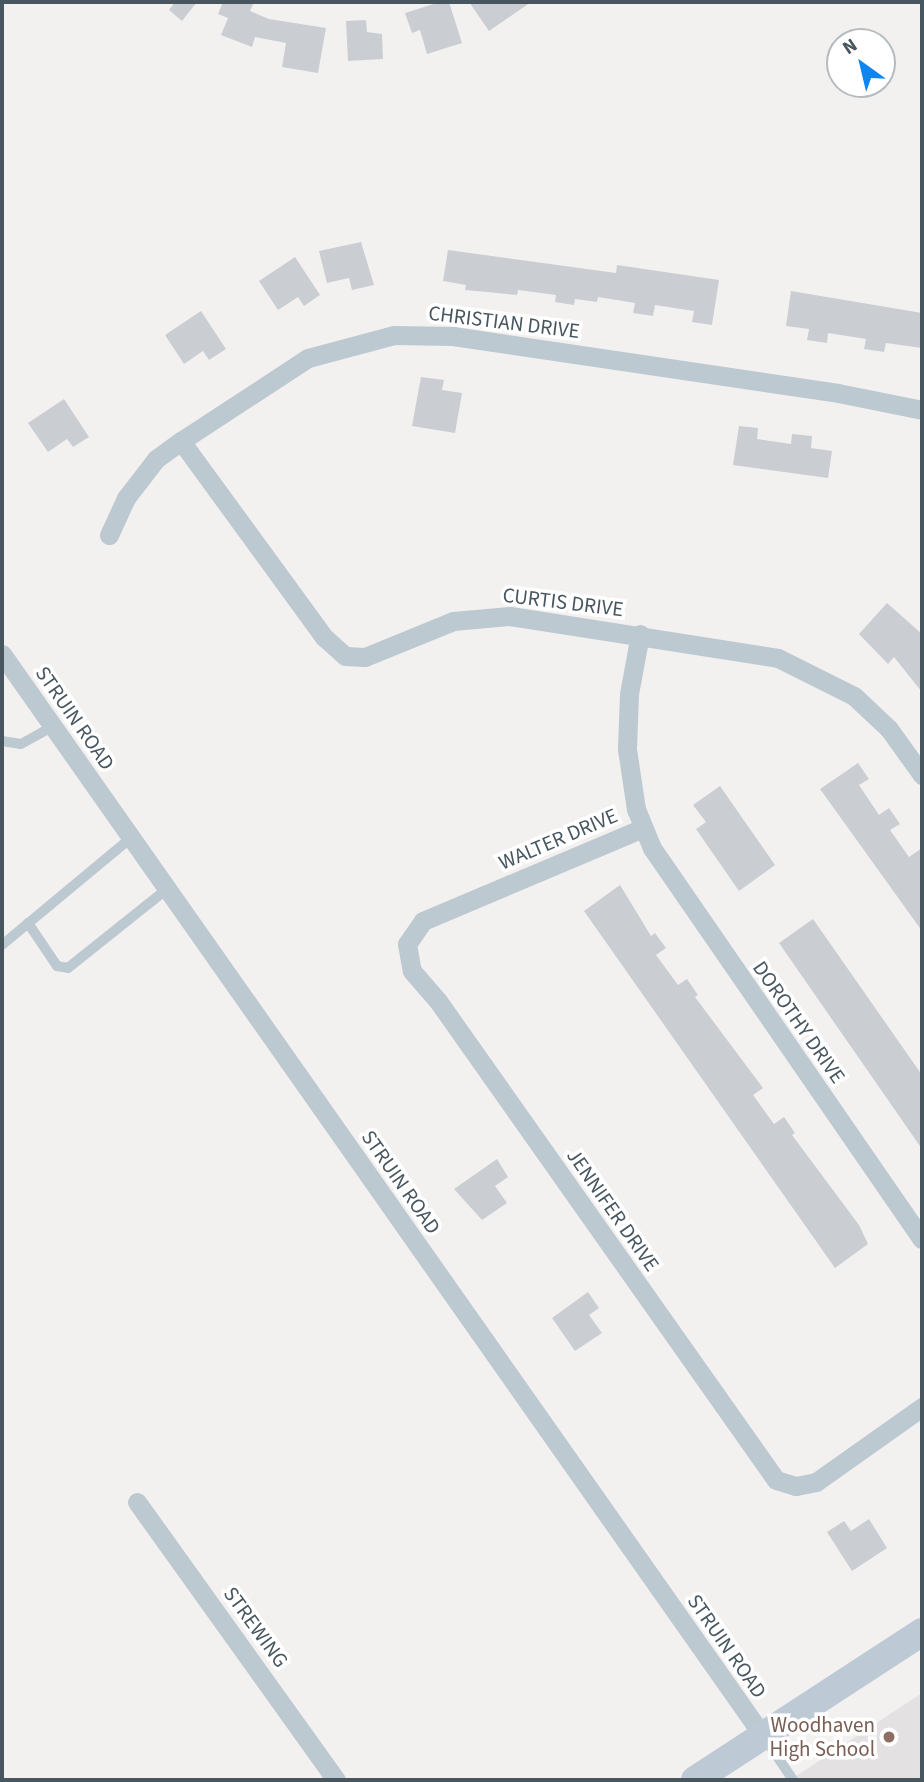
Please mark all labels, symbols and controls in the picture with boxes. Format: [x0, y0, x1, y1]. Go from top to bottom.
north arrow [826, 28, 896, 98]
text: N [837, 32, 863, 62]
street label: CHRISTIAN DRIVE [427, 300, 581, 344]
street label: CURTIS DRIVE [501, 582, 625, 622]
street label: STRUIN ROAD [30, 661, 120, 775]
street label: WALTER DRIVE [495, 803, 621, 875]
street label: DOROTHY DRIVE [747, 956, 851, 1088]
street label: STRUIN ROAD [356, 1125, 446, 1239]
street label: JENNIFER DRIVE [561, 1144, 665, 1276]
street label: STREWING [218, 1582, 294, 1672]
street label: STRUIN ROAD [682, 1589, 772, 1703]
place label: Woodhaven High School [770, 1712, 875, 1762]
marker: Woodhaven High School [881, 1729, 897, 1745]

